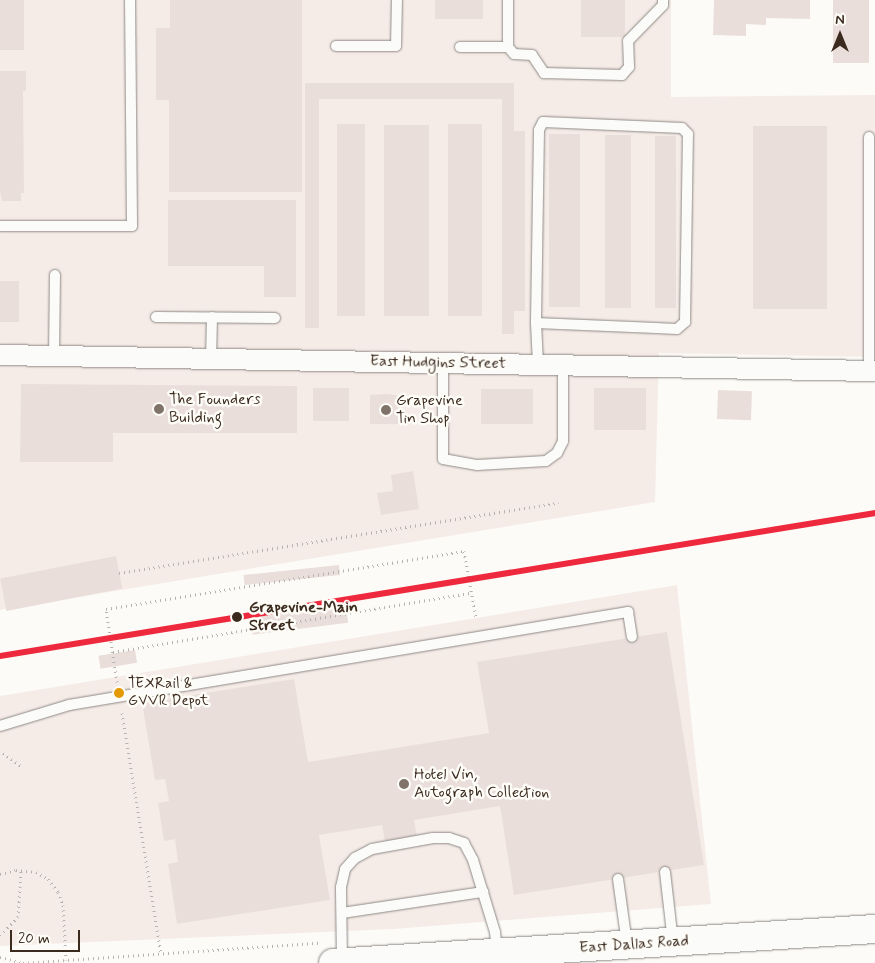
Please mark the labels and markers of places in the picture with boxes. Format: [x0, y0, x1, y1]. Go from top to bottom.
place label: The Founders Building [169, 390, 258, 428]
place label: Grapevine Tin Shop [396, 391, 463, 429]
marker: The Founders Building [153, 403, 165, 415]
marker: Grapevine Tin Shop [380, 404, 392, 416]
place label: Grapevine-Main Street [249, 598, 358, 636]
marker: Grapevine-Main Street [229, 609, 245, 625]
place label: TEXRail & GVVR Depot [128, 675, 207, 710]
marker: TEXRail & GVVR Depot [114, 688, 124, 698]
place label: Hotel Vin, Autograph Collection [414, 765, 550, 803]
marker: Hotel Vin, Autograph Collection [398, 778, 410, 790]

